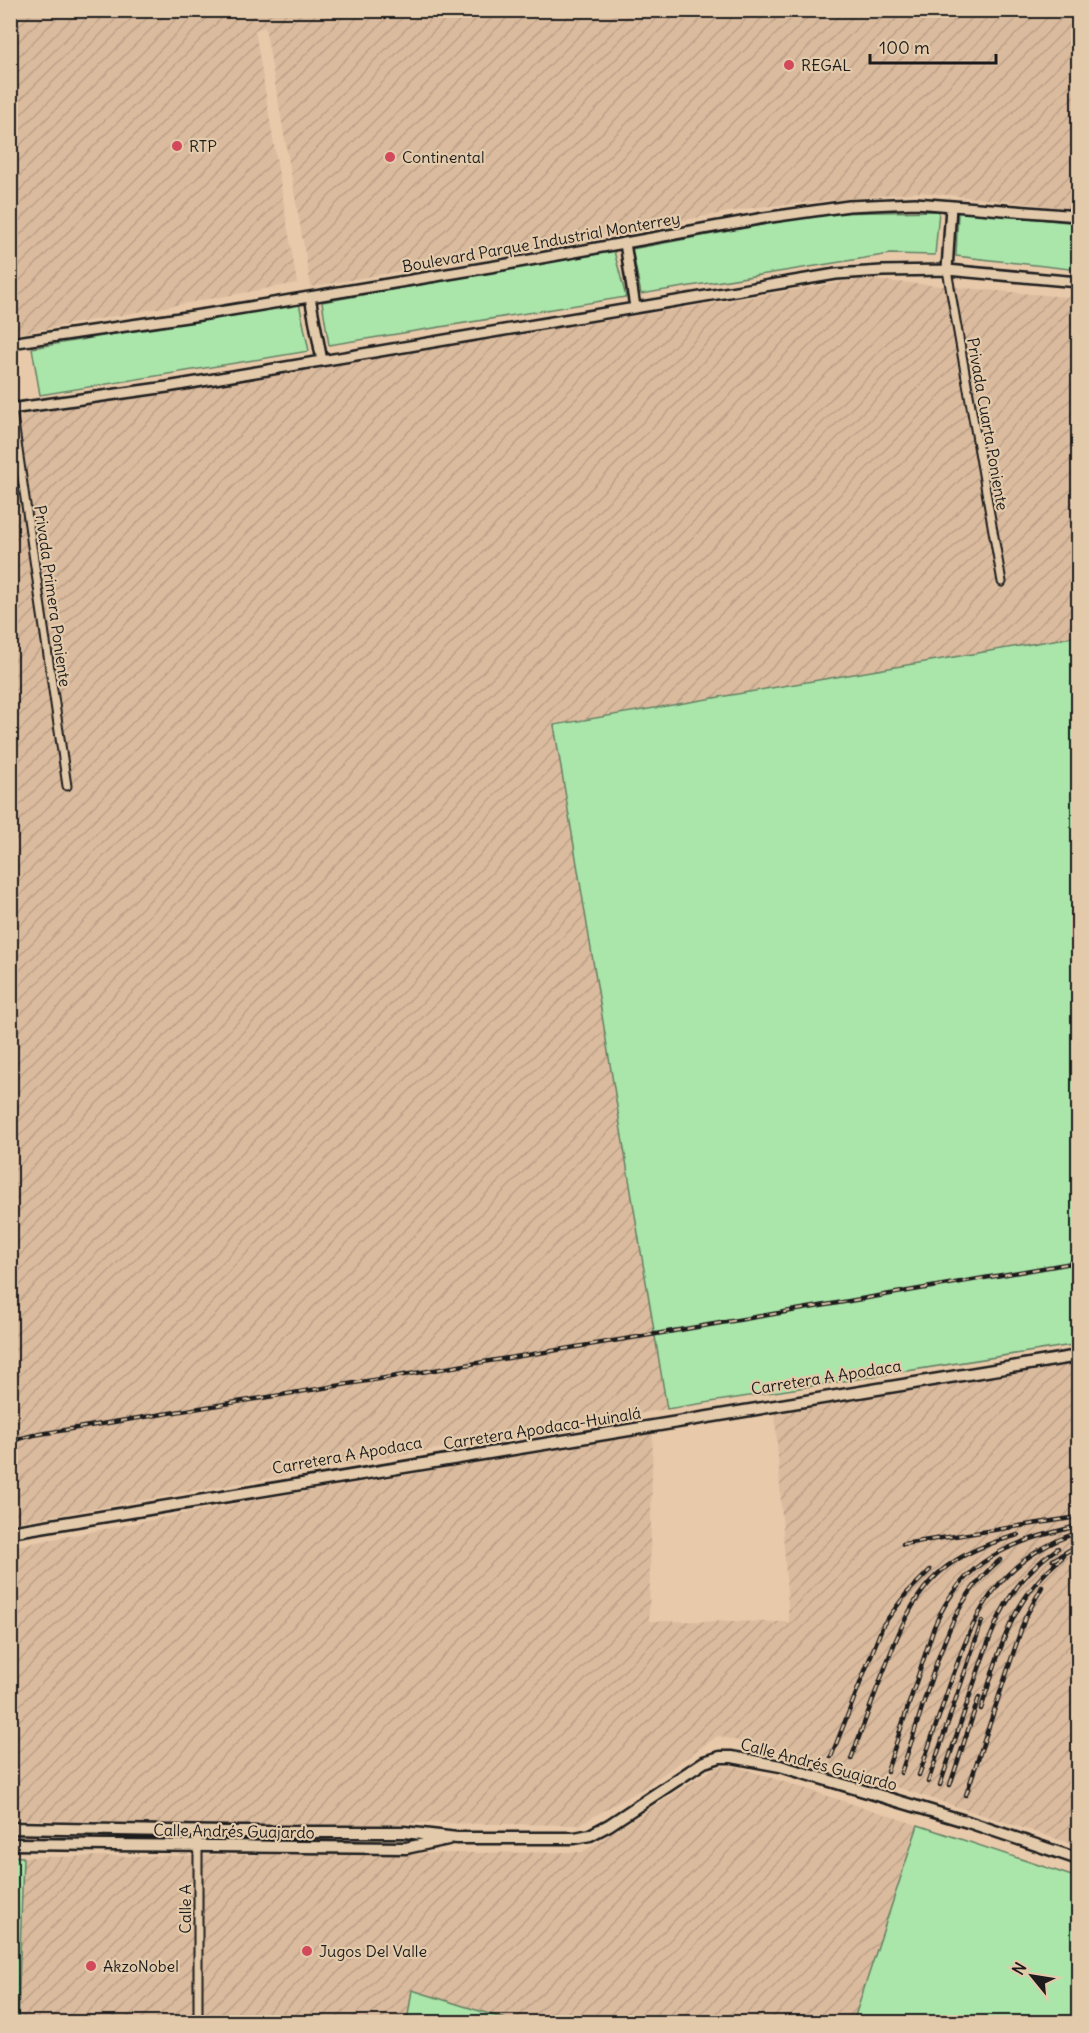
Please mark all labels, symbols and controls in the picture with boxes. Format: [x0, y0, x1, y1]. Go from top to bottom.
scale bar [870, 27, 996, 65]
text: 100 m [879, 36, 930, 59]
place label: REGAL [801, 55, 851, 75]
marker: REGAL [782, 58, 796, 72]
place label: RTP [189, 136, 217, 156]
marker: RTP [170, 139, 184, 153]
place label: Continental [402, 147, 485, 167]
marker: Continental [383, 150, 397, 164]
street label: Boulevard Parque Industrial Monterrey [400, 208, 682, 276]
street label: Privada Cuarta Poniente [963, 336, 1013, 512]
street label: Privada Primera Poniente [30, 504, 76, 688]
street label: Carretera A Apodaca [749, 1355, 903, 1399]
street label: Carretera Apodaca-Huinalá [442, 1402, 642, 1454]
street label: Carretera A Apodaca [270, 1432, 424, 1478]
street label: Calle Andrés Guajardo [739, 1733, 899, 1795]
street label: Calle Andrés Guajardo [153, 1820, 315, 1842]
street label: Calle A [175, 1884, 195, 1934]
place label: Jugos Del Valle [319, 1941, 427, 1961]
marker: Jugos Del Valle [300, 1944, 314, 1958]
north arrow [1002, 1946, 1062, 2006]
place label: AkzoNobel [103, 1956, 179, 1976]
marker: AkzoNobel [84, 1959, 98, 1973]
text: N [1008, 1959, 1030, 1978]

